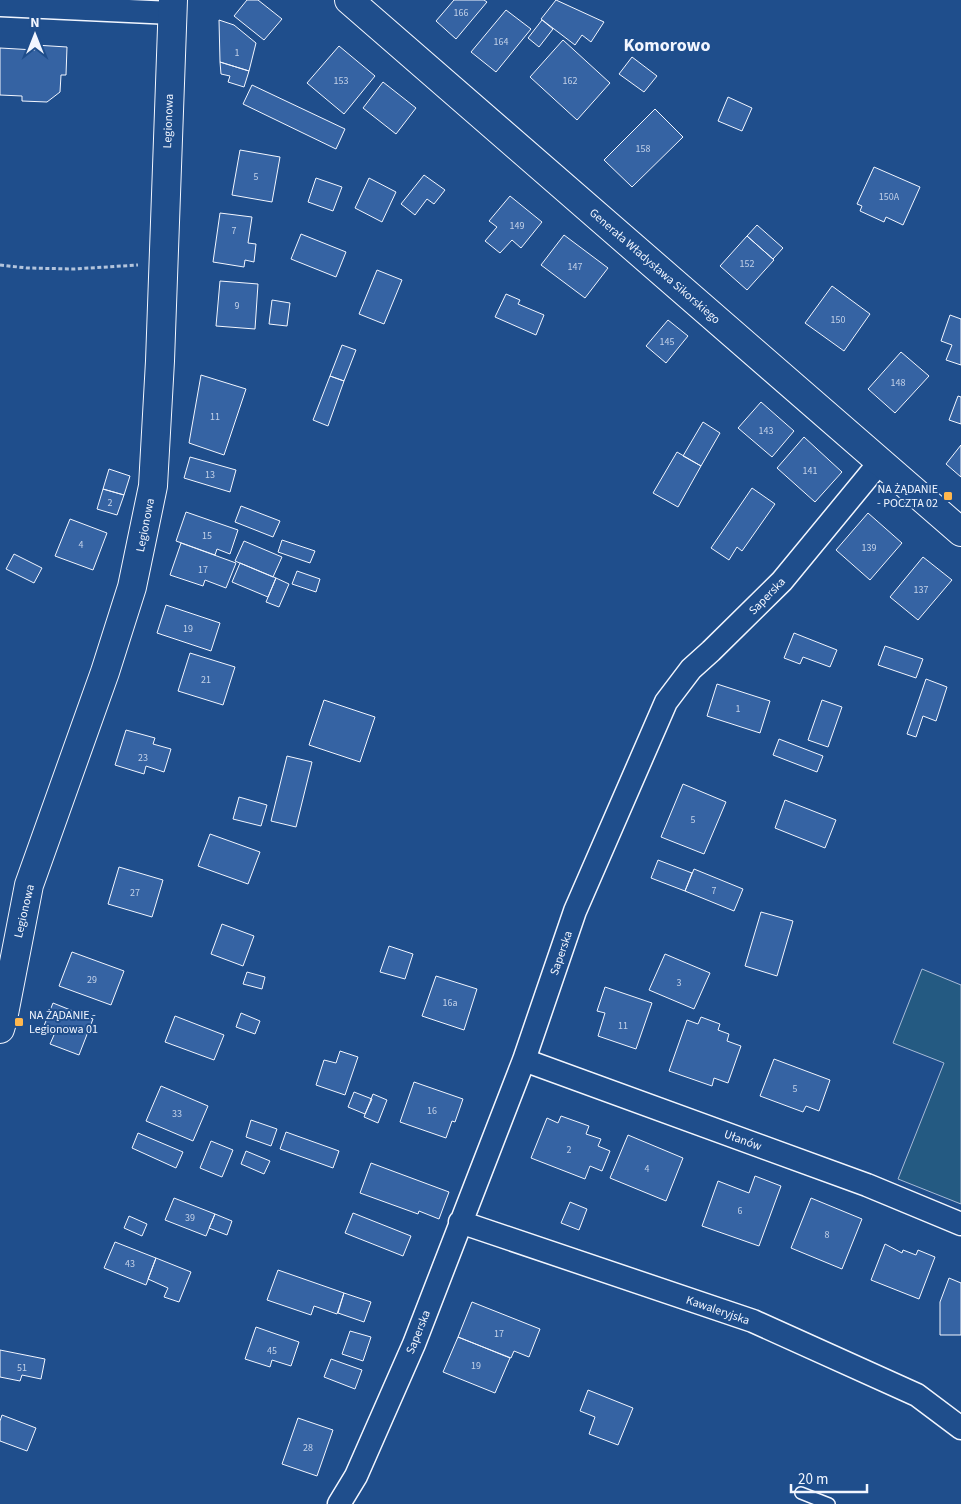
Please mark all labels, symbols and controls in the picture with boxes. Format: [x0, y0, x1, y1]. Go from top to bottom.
house number: 166 [454, 6, 468, 20]
north arrow [10, 10, 60, 60]
text: N [30, 13, 40, 33]
district label: Komorowo [624, 33, 710, 58]
house number: 164 [494, 35, 508, 49]
house number: 1 [235, 46, 240, 60]
house number: 153 [334, 74, 348, 88]
house number: 162 [563, 74, 577, 88]
street label: Legionowa [159, 93, 178, 149]
house number: 158 [636, 142, 650, 156]
house number: 5 [254, 170, 259, 184]
house number: 150A [879, 190, 900, 204]
street label: Generała Władysława Sikorskiego [585, 205, 724, 328]
house number: 149 [510, 219, 524, 233]
house number: 7 [232, 224, 237, 238]
house number: 152 [740, 257, 754, 271]
house number: 147 [568, 260, 582, 274]
house number: 9 [235, 299, 240, 313]
house number: 150 [831, 313, 845, 327]
house number: 145 [660, 335, 674, 349]
house number: 148 [891, 376, 905, 390]
house number: 11 [210, 410, 220, 424]
house number: 143 [759, 424, 773, 438]
house number: 141 [803, 464, 817, 478]
house number: 13 [205, 468, 215, 482]
place label: NA ŻĄDANIE - POCZTA 02 [877, 481, 938, 512]
marker: NA ŻĄDANIE - POCZTA 02 [942, 490, 954, 502]
house number: 2 [108, 496, 113, 510]
street label: Legionowa [132, 497, 159, 554]
house number: 15 [202, 529, 212, 543]
house number: 4 [79, 538, 84, 552]
house number: 139 [862, 541, 876, 555]
house number: 17 [198, 563, 208, 577]
street label: Saperska [745, 574, 789, 619]
house number: 137 [914, 583, 928, 597]
house number: 19 [183, 622, 193, 636]
house number: 21 [201, 673, 211, 687]
house number: 1 [736, 702, 741, 716]
house number: 23 [138, 751, 148, 765]
house number: 5 [691, 813, 696, 827]
street label: Legionowa [10, 883, 39, 940]
house number: 7 [712, 884, 717, 898]
house number: 27 [130, 886, 140, 900]
street label: Saperska [546, 929, 577, 978]
house number: 29 [87, 973, 97, 987]
house number: 3 [677, 976, 682, 990]
house number: 16a [443, 996, 457, 1010]
place label: NA ŻĄDANIE - Legionowa 01 [29, 1007, 98, 1038]
marker: NA ŻĄDANIE - Legionowa 01 [13, 1016, 25, 1028]
house number: 11 [618, 1019, 628, 1033]
house number: 5 [793, 1082, 798, 1096]
house number: 16 [427, 1104, 437, 1118]
house number: 33 [172, 1107, 182, 1121]
street label: Ułanów [722, 1126, 764, 1155]
house number: 2 [567, 1143, 572, 1157]
house number: 4 [645, 1162, 650, 1176]
house number: 6 [738, 1204, 743, 1218]
house number: 39 [185, 1211, 195, 1225]
house number: 8 [825, 1228, 830, 1242]
house number: 43 [125, 1257, 135, 1271]
street label: Kawaleryjska [684, 1292, 752, 1329]
street label: Saperska [402, 1308, 435, 1357]
house number: 17 [494, 1327, 504, 1341]
house number: 45 [267, 1344, 277, 1358]
house number: 19 [471, 1359, 481, 1373]
house number: 51 [17, 1361, 27, 1375]
house number: 28 [303, 1441, 313, 1455]
scale bar [791, 1462, 867, 1494]
text: 20 m [798, 1469, 828, 1490]

